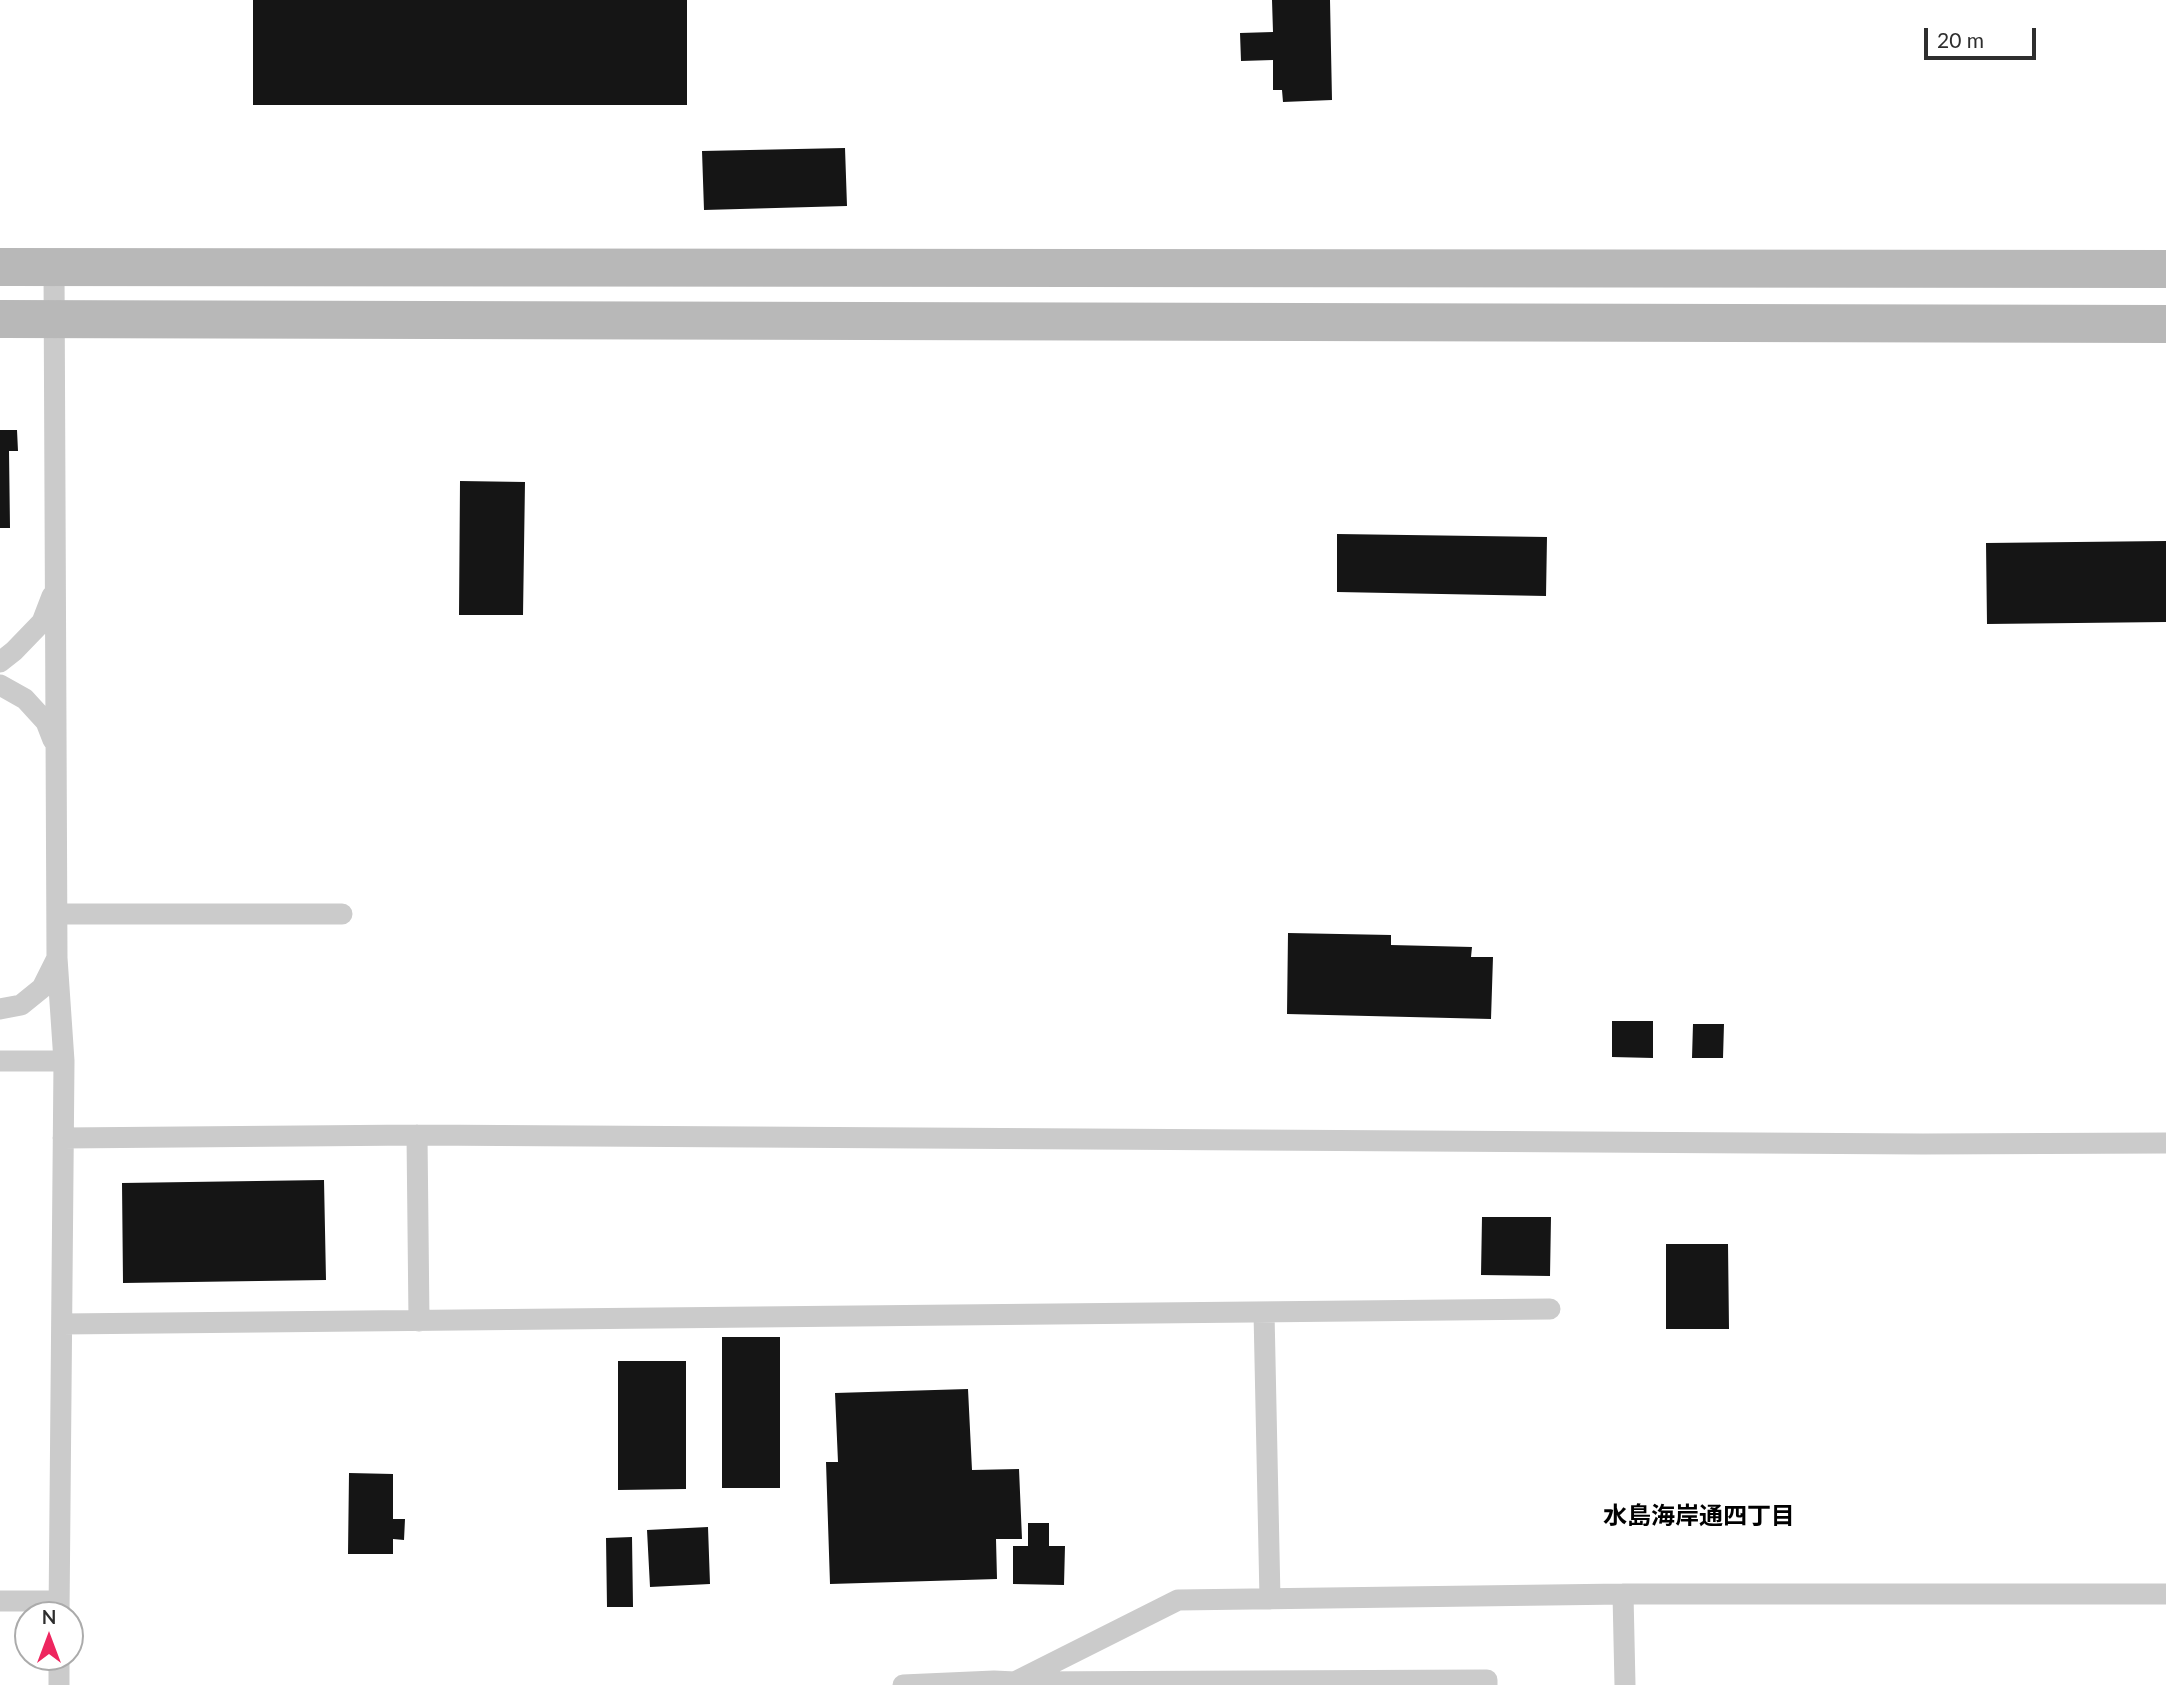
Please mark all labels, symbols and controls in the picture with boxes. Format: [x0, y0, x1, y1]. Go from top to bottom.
scale bar [1928, 14, 2040, 58]
text: 20 m [1937, 27, 1984, 52]
district label: 水島海岸通四丁目 [1603, 1502, 1795, 1530]
north arrow [14, 1601, 84, 1671]
text: N [42, 1605, 56, 1628]

